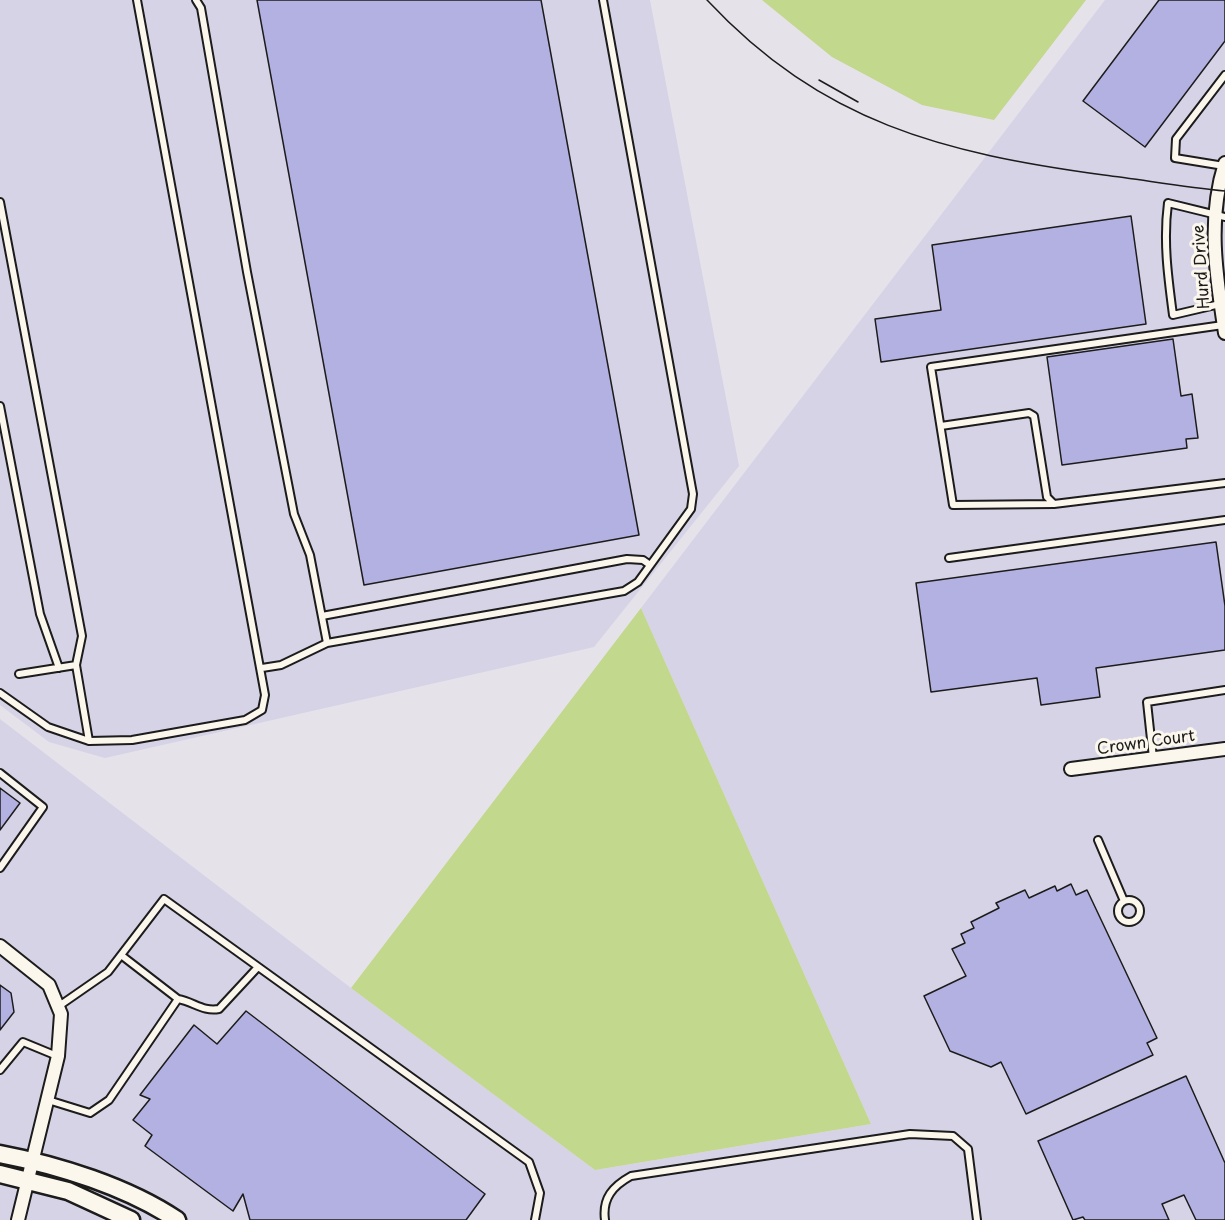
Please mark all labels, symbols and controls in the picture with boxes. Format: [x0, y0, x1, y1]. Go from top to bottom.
street label: Hurd Drive [1189, 224, 1215, 310]
street label: Crown Court [1096, 727, 1196, 759]

